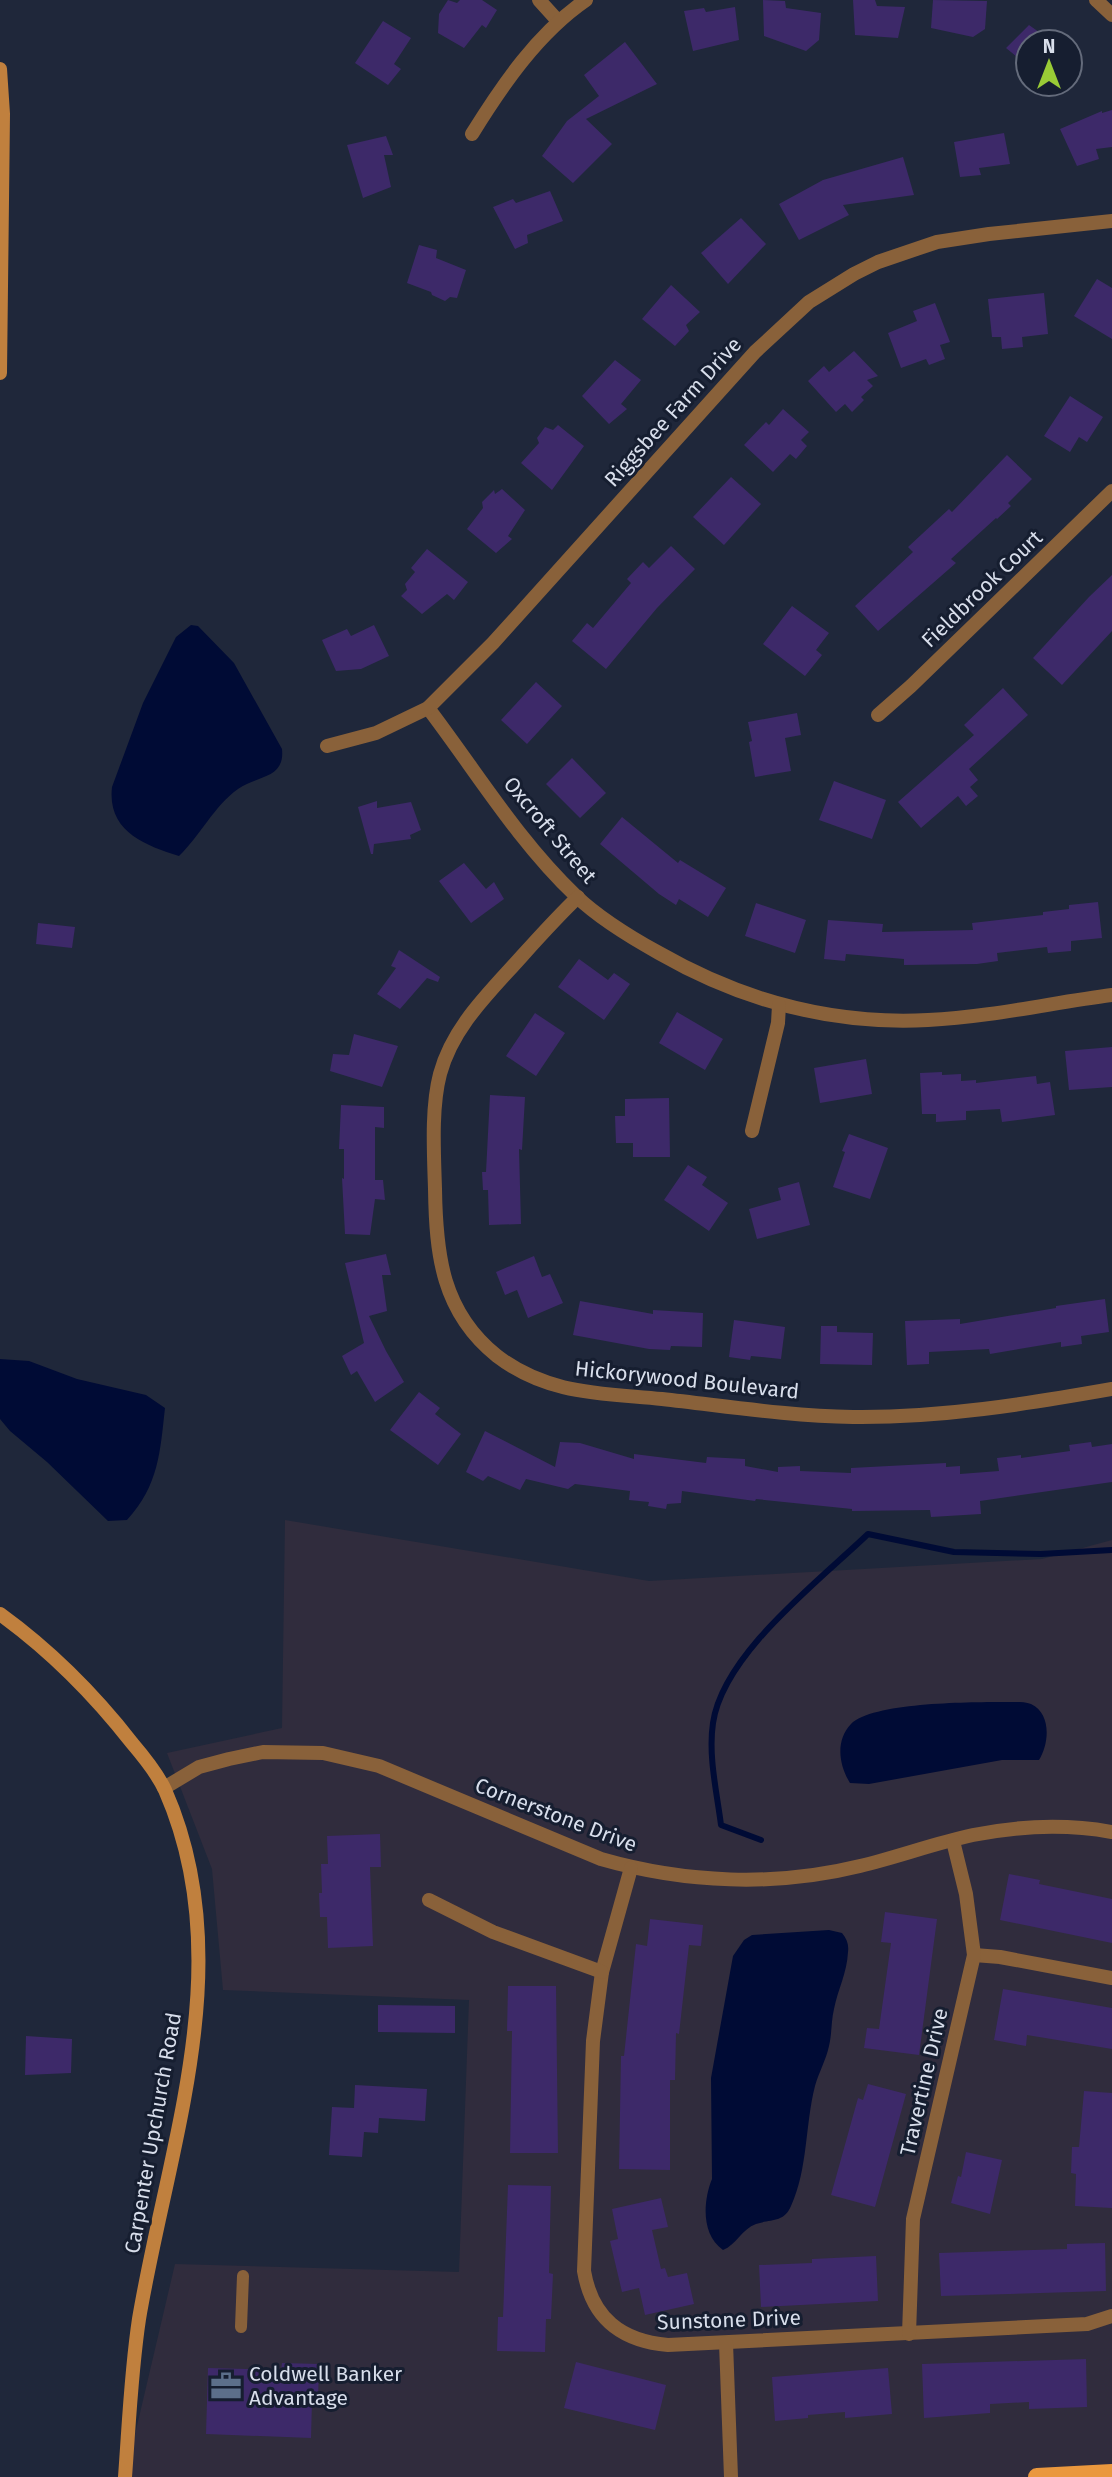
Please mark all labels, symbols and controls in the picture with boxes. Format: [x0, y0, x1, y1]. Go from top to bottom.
north arrow [1014, 28, 1084, 98]
text: N [1043, 35, 1055, 58]
street label: Riggsbee Farm Drive [599, 332, 747, 492]
street label: Fieldbrook Court [916, 525, 1048, 653]
street label: Oxcroft Street [498, 771, 602, 889]
street label: Hickorywood Boulevard [574, 1355, 800, 1405]
street label: Cornerstone Drive [471, 1772, 641, 1858]
street label: Travertine Drive [894, 2006, 954, 2158]
street label: Carpenter Upchurch Road [119, 2010, 187, 2256]
street label: Sunstone Drive [657, 2304, 801, 2336]
place label: Coldwell Banker Advantage [249, 2361, 402, 2411]
office icon: Coldwell Banker Advantage [209, 2369, 243, 2403]

